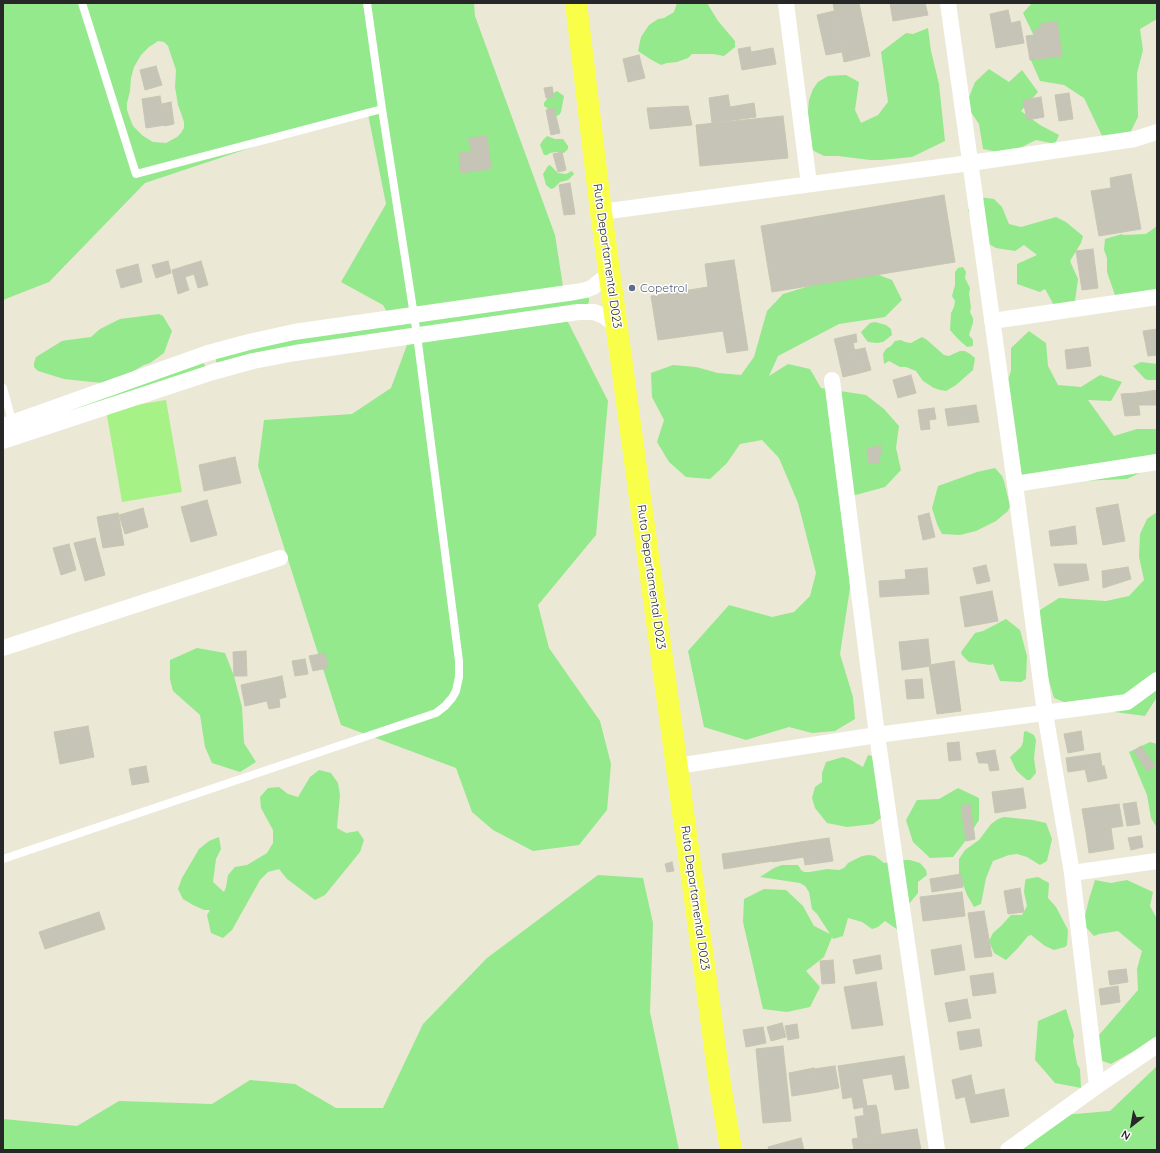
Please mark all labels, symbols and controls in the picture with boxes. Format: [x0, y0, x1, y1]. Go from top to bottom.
street label: Ruta Departamental D023 [590, 183, 624, 329]
place label: Copetrol [640, 281, 688, 295]
marker: Copetrol [627, 283, 637, 293]
street label: Ruta Departamental D023 [634, 504, 668, 650]
street label: Ruta Departamental D023 [678, 825, 712, 971]
north arrow [1112, 1105, 1152, 1145]
text: N [1119, 1127, 1133, 1143]

